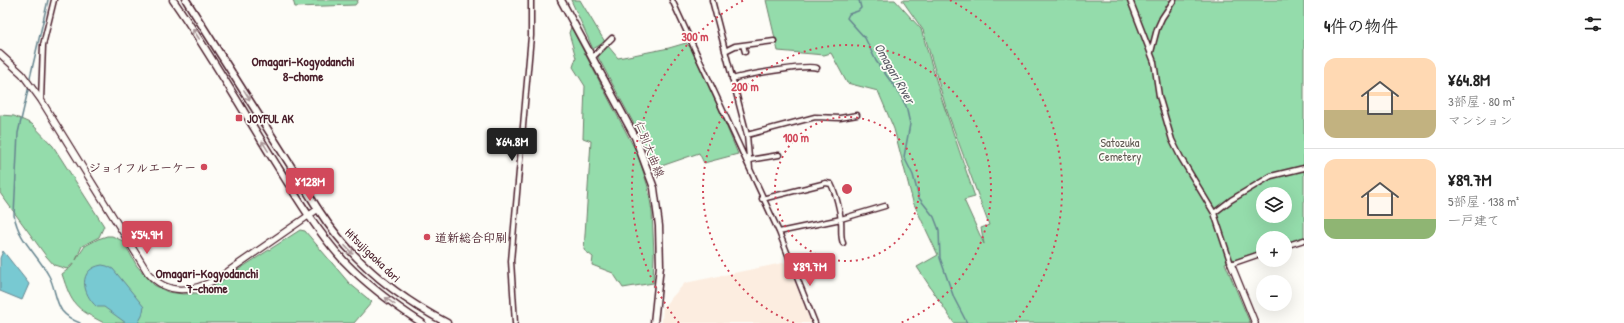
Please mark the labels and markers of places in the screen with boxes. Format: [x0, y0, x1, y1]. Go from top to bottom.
place label: JOYFUL AK [247, 110, 295, 127]
marker: JOYFUL AK [234, 113, 244, 123]
pin: ¥64.8M [479, 128, 545, 162]
place label: ジョイフルエーケー [88, 159, 196, 176]
marker: ジョイフルエーケー [199, 162, 209, 172]
pin: ¥128M [282, 168, 338, 202]
centre of rings [840, 182, 854, 196]
pin: ¥54.9M [114, 221, 180, 255]
place label: 道新総合印刷 [435, 229, 507, 246]
marker: 道新総合印刷 [422, 232, 432, 242]
pin: ¥89.7M [777, 253, 843, 287]

